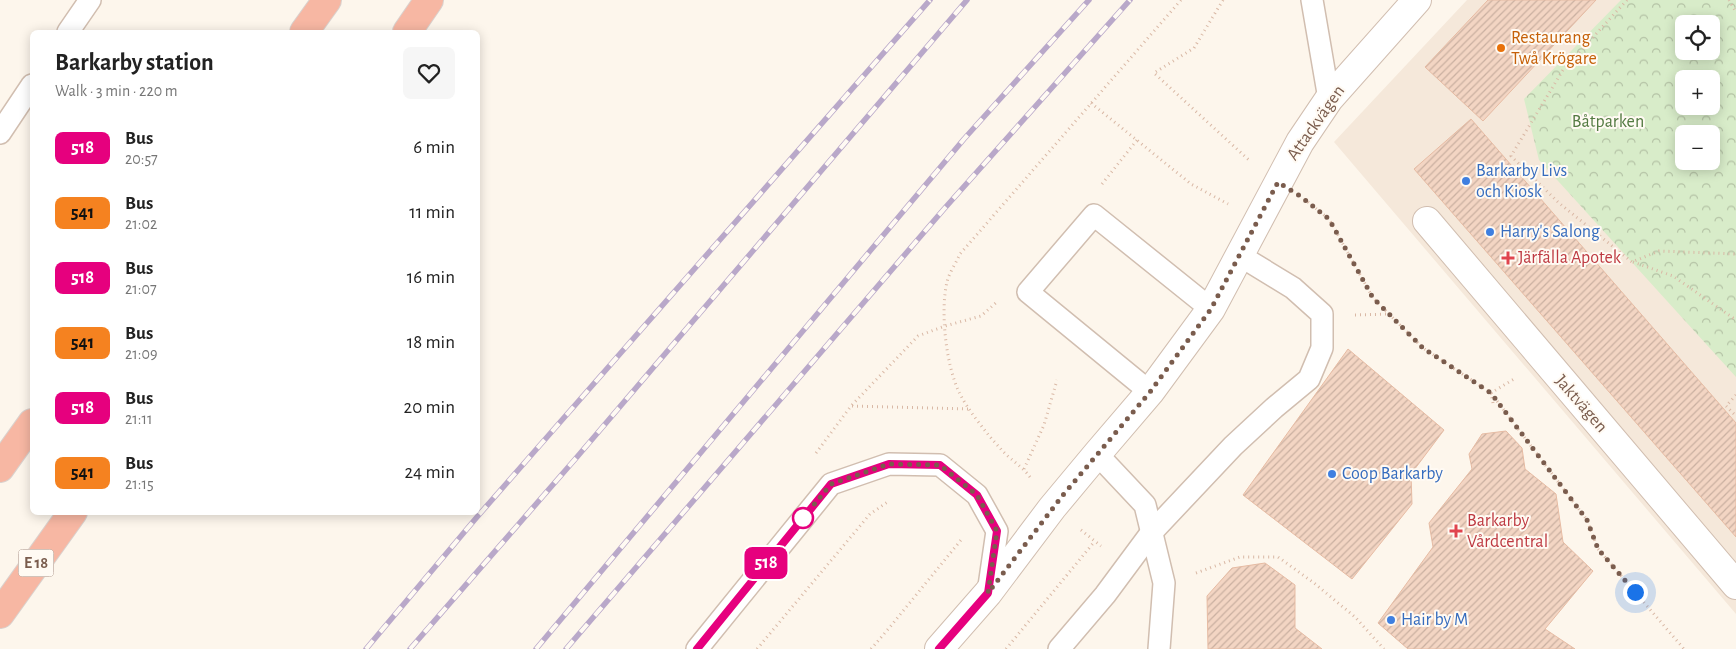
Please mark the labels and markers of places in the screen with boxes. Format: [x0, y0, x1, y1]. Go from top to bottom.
place label: Restaurang Twå Krögare [1511, 29, 1597, 68]
marker: Restaurang Twå Krögare [1495, 42, 1507, 54]
place label: Barkarby Livs och Kiosk [1476, 162, 1567, 201]
marker: Barkarby Livs och Kiosk [1460, 175, 1472, 187]
place label: Harry's Salong [1500, 223, 1600, 241]
marker: Harry's Salong [1484, 226, 1496, 238]
place label: Järfälla Apotek [1518, 249, 1622, 267]
marker: Järfälla Apotek [1502, 252, 1514, 264]
place label: Coop Barkarby [1342, 465, 1443, 483]
marker: Coop Barkarby [1326, 468, 1338, 480]
unlabelled marker [792, 507, 814, 529]
place label: Barkarby Vårdcentral [1467, 512, 1548, 551]
marker: Barkarby Vårdcentral [1449, 524, 1463, 538]
place label: Hair by M [1401, 611, 1468, 629]
marker: Hair by M [1385, 614, 1397, 626]

